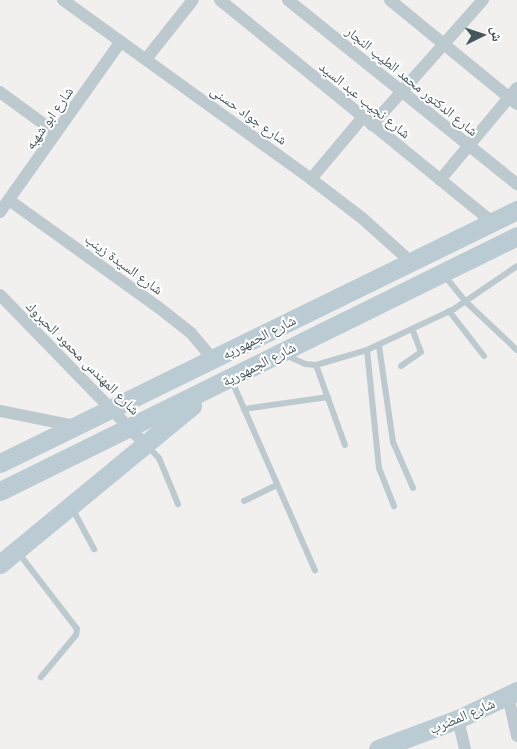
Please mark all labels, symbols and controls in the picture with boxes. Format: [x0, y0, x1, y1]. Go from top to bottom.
north arrow [457, 10, 507, 60]
street label: شارع الدكتور محمد الطيب النجار [343, 23, 481, 139]
text: ش [488, 26, 505, 42]
street label: شارع نجيب عبد السيد [316, 58, 414, 142]
street label: شارع جواد حسنى [208, 82, 290, 148]
street label: شارع ابو شهبه [21, 84, 77, 152]
street label: شارع السيدة زينب [82, 230, 166, 298]
street label: شارع المهندس محمود الحبروك [23, 298, 143, 418]
street label: شارع الجمهوريه [220, 311, 298, 363]
street label: شارع الجمهورية [220, 338, 298, 390]
street label: شارع المضرب [427, 695, 497, 737]

